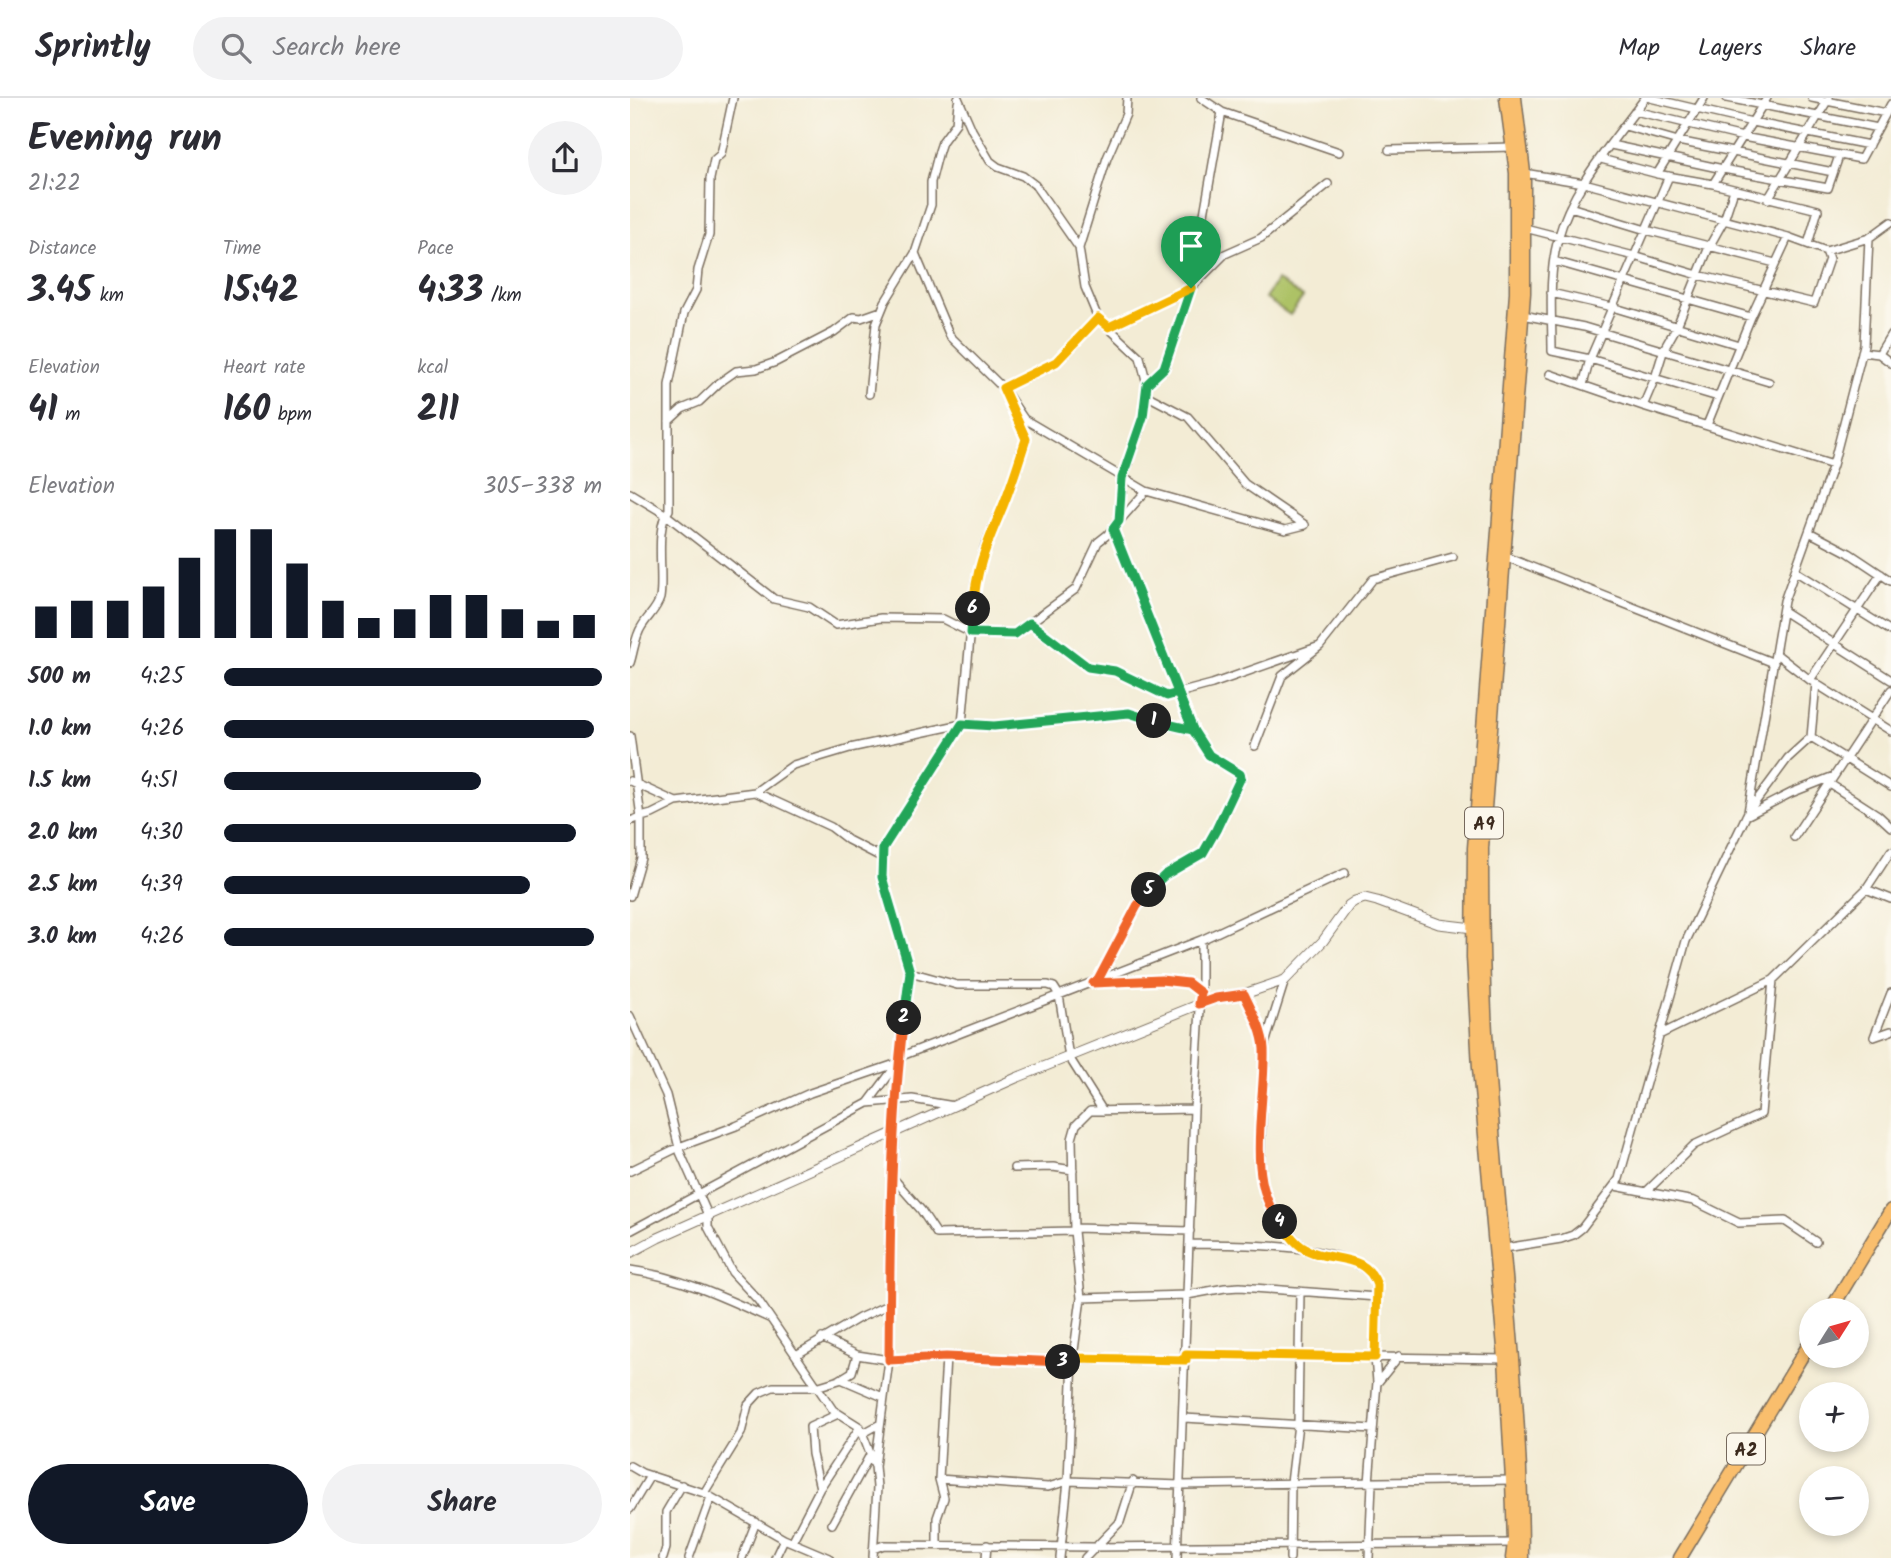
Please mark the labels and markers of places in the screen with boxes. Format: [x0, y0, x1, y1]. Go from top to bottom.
pin [1161, 216, 1221, 288]
pin: 6 [956, 592, 990, 626]
pin: 1 [1136, 704, 1172, 738]
pin: 5 [1132, 872, 1166, 908]
pin: 2 [886, 1000, 922, 1035]
pin: 4 [1262, 1204, 1298, 1240]
pin: 3 [1046, 1344, 1080, 1380]

